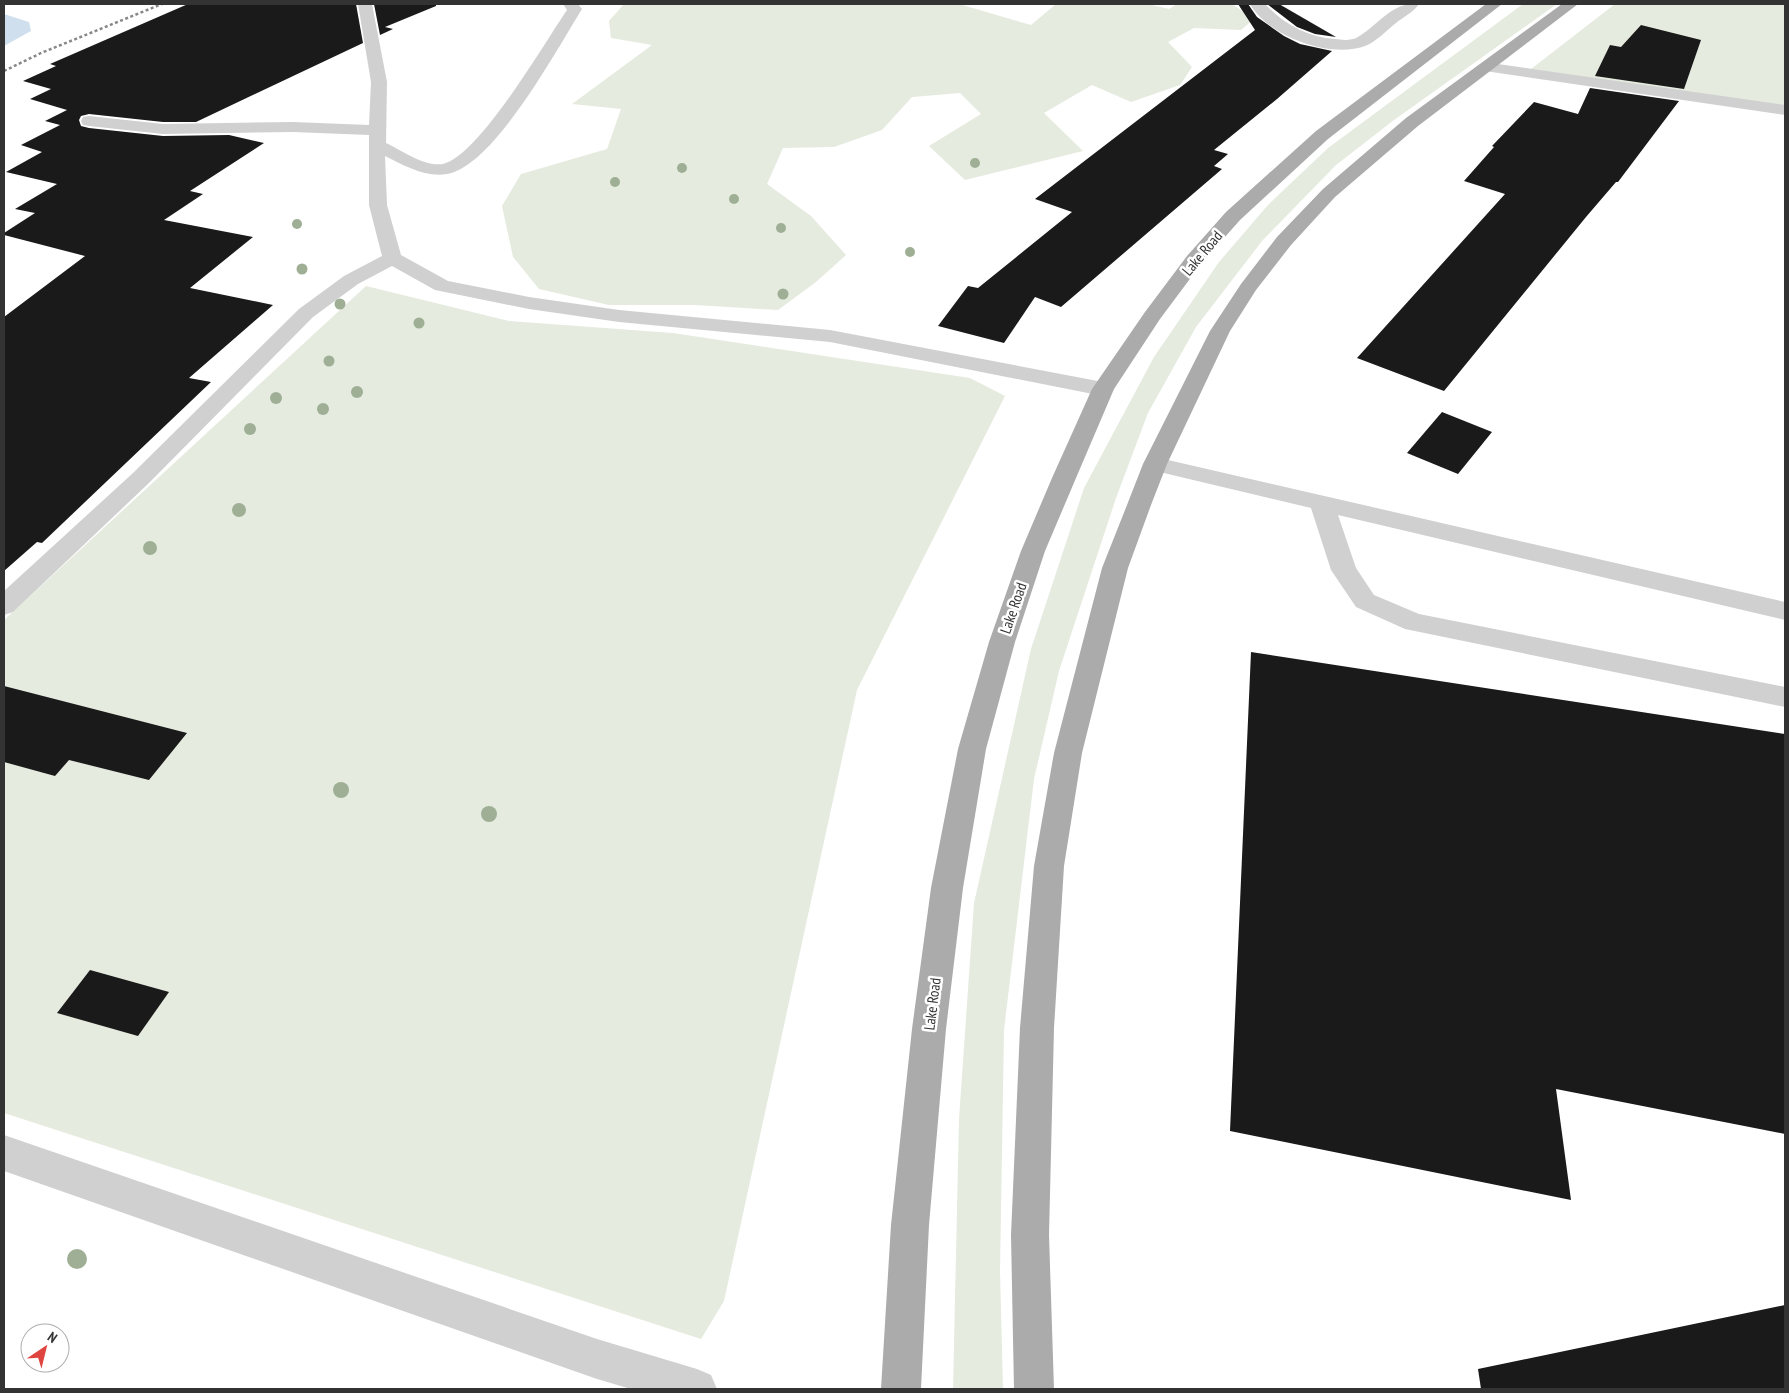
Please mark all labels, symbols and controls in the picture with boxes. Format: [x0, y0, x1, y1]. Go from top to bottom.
street label: Lake Road [1178, 227, 1226, 279]
street label: Lake Road [995, 580, 1031, 636]
street label: Lake Road [919, 977, 945, 1031]
north arrow [20, 1323, 70, 1373]
text: N [44, 1328, 61, 1347]

